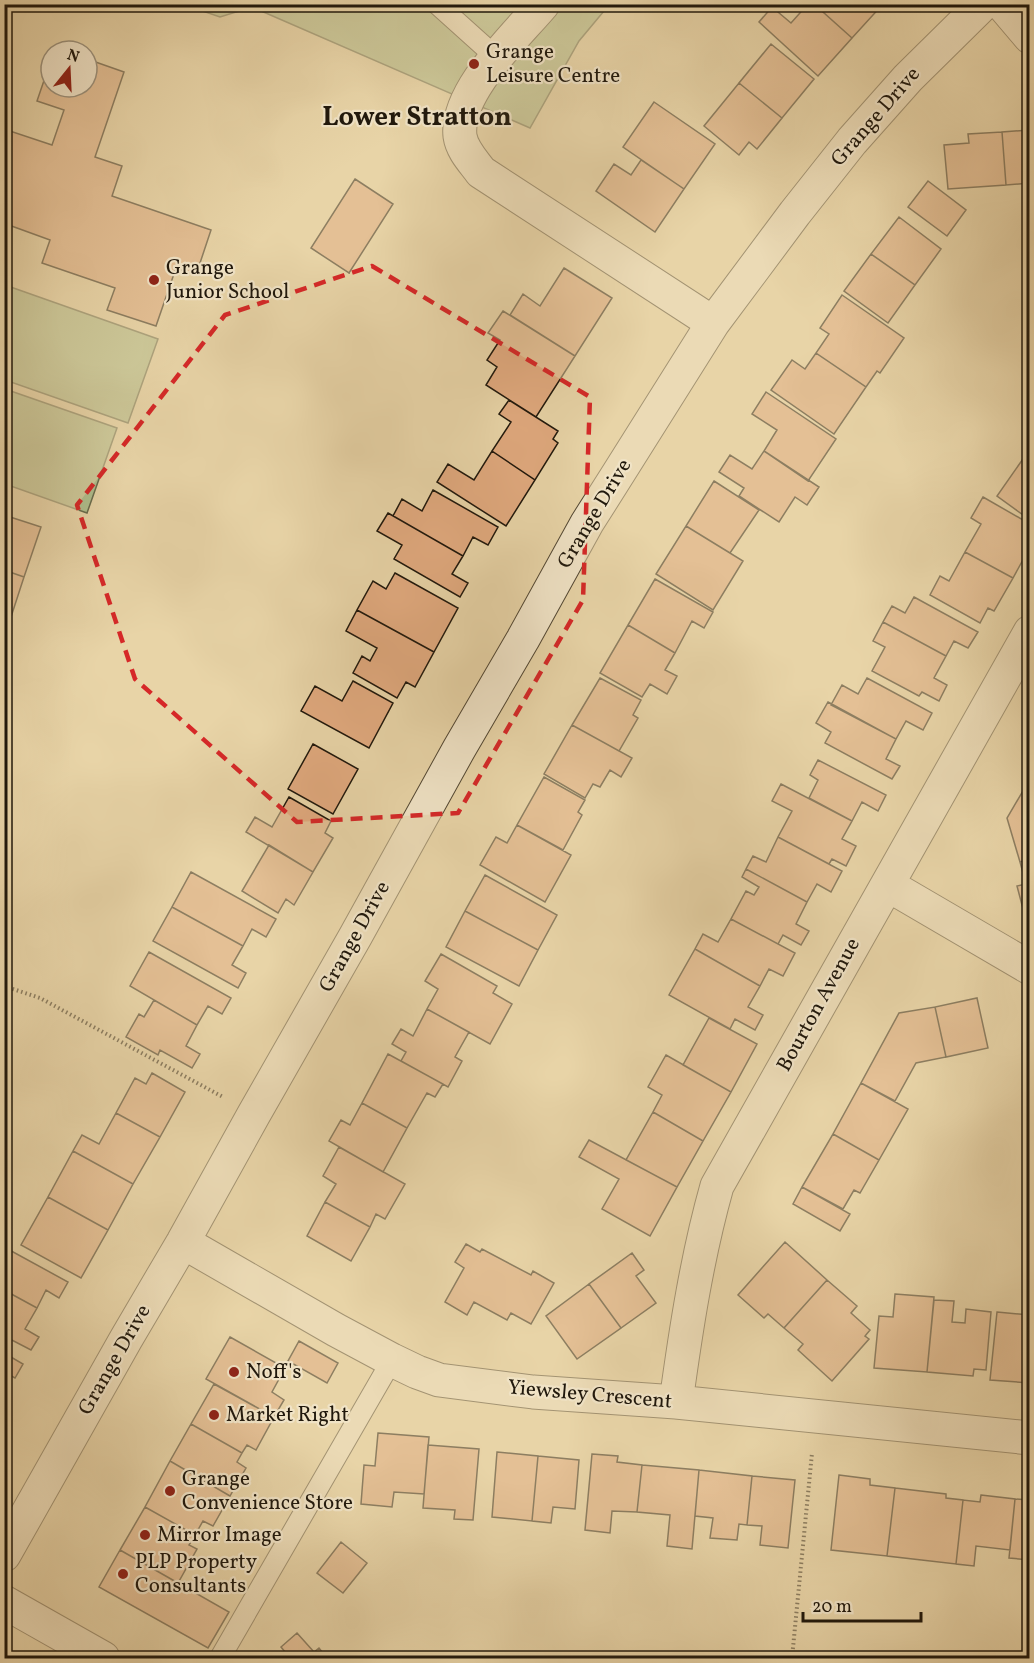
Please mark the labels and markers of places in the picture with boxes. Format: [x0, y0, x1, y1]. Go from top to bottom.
place label: Grange Leisure Centre [486, 38, 620, 91]
marker: Grange Leisure Centre [467, 57, 481, 71]
place label: Grange Junior School [166, 254, 289, 307]
marker: Grange Junior School [147, 273, 161, 287]
place label: Noff's [246, 1358, 301, 1387]
marker: Noff's [227, 1365, 241, 1379]
place label: Market Right [226, 1401, 349, 1430]
marker: Market Right [207, 1408, 221, 1422]
place label: Grange Convenience Store [182, 1465, 353, 1518]
marker: Grange Convenience Store [163, 1484, 177, 1498]
place label: Mirror Image [157, 1521, 282, 1550]
marker: Mirror Image [138, 1528, 152, 1542]
place label: PLP Property Consultants [135, 1548, 258, 1601]
marker: PLP Property Consultants [116, 1567, 130, 1581]

